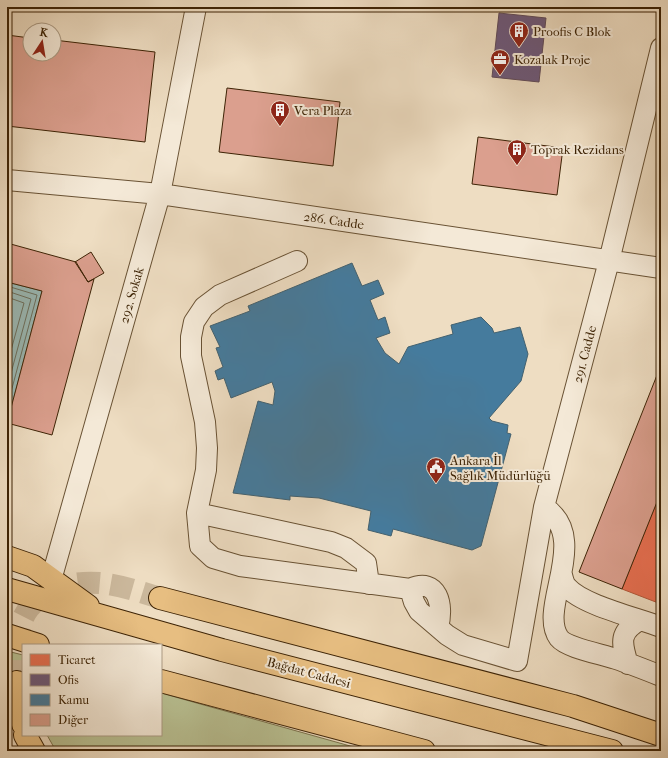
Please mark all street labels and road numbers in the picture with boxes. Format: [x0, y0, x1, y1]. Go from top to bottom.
street label: 286. Cadde [303, 209, 366, 232]
street label: 292. Sokak [116, 265, 147, 325]
street label: 291. Cadde [570, 323, 599, 384]
street label: Bağdat Caddesi [265, 654, 352, 691]

